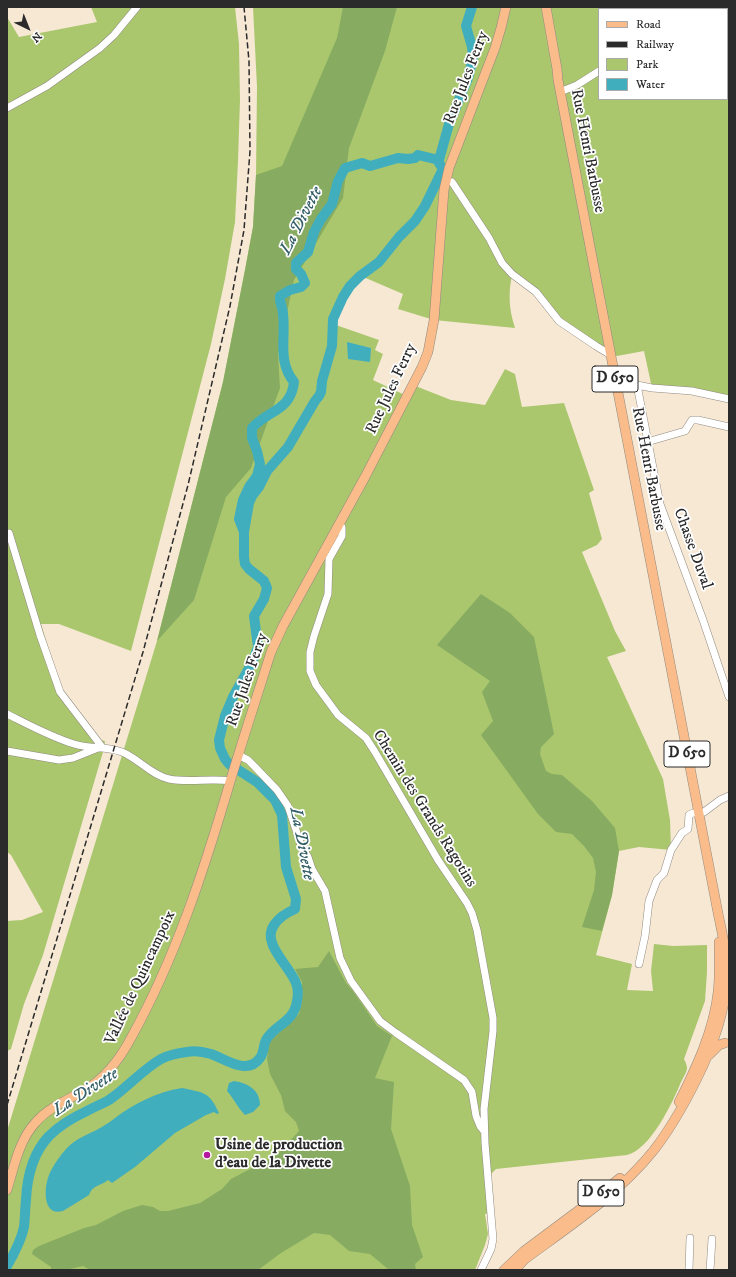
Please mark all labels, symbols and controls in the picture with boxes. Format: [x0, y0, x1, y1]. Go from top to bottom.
north arrow [8, 8, 48, 48]
legend [598, 8, 728, 100]
text: Road [636, 17, 661, 32]
text: N [28, 29, 44, 45]
street label: Rue Jules Ferry [440, 29, 494, 127]
text: Railway [636, 37, 674, 52]
text: Park [636, 57, 658, 72]
text: Water [636, 77, 665, 92]
street label: Rue Henri Barbusse [566, 88, 608, 214]
water label: La Divette [276, 184, 328, 258]
street label: Rue Jules Ferry [363, 341, 421, 437]
road number: D 650 [592, 366, 638, 392]
street label: Rue Henri Barbusse [627, 406, 669, 532]
street label: Chasse Duval [668, 506, 716, 592]
street label: Rue Jules Ferry [223, 631, 273, 729]
street label: Chemin des Grands Ragotins [368, 727, 480, 891]
road number: D 650 [664, 741, 710, 767]
water label: La Divette [284, 806, 318, 882]
street label: Vallée de Quincampoix [102, 908, 180, 1048]
water label: La Divette [50, 1064, 122, 1122]
place label: Usine de production d'eau de la Divette [215, 1136, 343, 1174]
marker: Usine de production d'eau de la Divette [202, 1150, 212, 1160]
road number: D 650 [578, 1180, 624, 1206]

